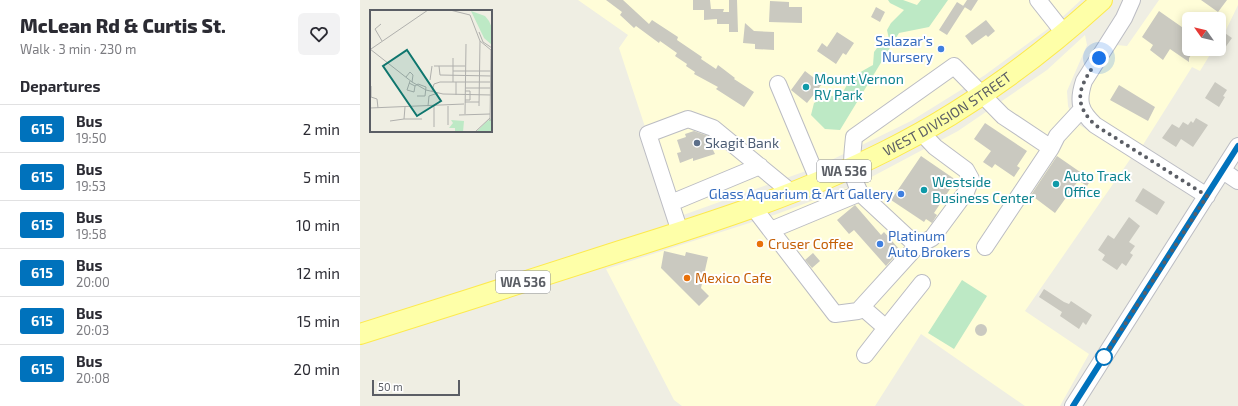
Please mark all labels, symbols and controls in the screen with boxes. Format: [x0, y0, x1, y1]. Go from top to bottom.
inset map [370, 10, 492, 132]
north arrow [1182, 12, 1226, 56]
map controls [1182, 12, 1226, 56]
button: heart [298, 13, 340, 55]
text: McLean Rd & Curtis St. [20, 14, 226, 37]
place label: Salazar's Nursery [875, 32, 934, 65]
text: Walk · 3 min · 230 m [20, 41, 136, 57]
marker: Salazar's Nursery [936, 44, 946, 54]
your location [1089, 48, 1109, 68]
street label: WEST DIVISION STREET [880, 68, 1014, 159]
place label: Mount Vernon RV Park [814, 70, 904, 103]
text: Departures [20, 77, 100, 95]
marker: Mount Vernon RV Park [801, 82, 811, 92]
text: Bus [76, 112, 102, 130]
text: 615 [31, 120, 53, 137]
text: 2 min [303, 120, 340, 138]
text: 19:50 [76, 130, 107, 146]
place label: Skagit Bank [705, 134, 779, 151]
marker: Skagit Bank [692, 138, 702, 148]
text: Bus [76, 160, 102, 178]
road number: WA 536 [817, 160, 871, 182]
place label: Auto Track Office [1064, 167, 1131, 200]
text: 615 [31, 168, 53, 185]
text: 5 min [303, 168, 340, 186]
place label: Westside Business Center [932, 173, 1035, 206]
text: 19:53 [76, 178, 106, 194]
marker: Auto Track Office [1051, 179, 1061, 189]
place label: Glass Aquarium & Art Gallery [709, 185, 894, 202]
marker: Westside Business Center [919, 185, 929, 195]
marker: Glass Aquarium & Art Gallery [896, 189, 906, 199]
text: Bus [76, 208, 102, 226]
text: 615 [31, 216, 53, 233]
text: 10 min [296, 216, 340, 234]
text: 19:58 [76, 226, 107, 242]
place label: Platinum Auto Brokers [888, 227, 970, 260]
place label: Cruser Coffee [768, 235, 853, 252]
marker: Cruser Coffee [755, 239, 765, 249]
marker: Platinum Auto Brokers [875, 239, 885, 249]
text: Bus [76, 256, 102, 274]
text: 615 [31, 264, 53, 281]
text: 12 min [297, 264, 340, 282]
place label: Mexico Cafe [695, 269, 772, 286]
road number: WA 536 [496, 271, 550, 293]
marker: Mexico Cafe [682, 273, 692, 283]
text: 20:00 [76, 274, 110, 290]
text: Bus [76, 304, 102, 322]
text: 615 [31, 312, 53, 329]
text: 15 min [297, 312, 340, 330]
text: 20:03 [76, 322, 109, 338]
unlabelled marker [1095, 348, 1113, 366]
text: Bus [76, 352, 102, 370]
text: 615 [31, 360, 53, 377]
text: 20 min [294, 360, 340, 378]
text: 20:08 [76, 370, 110, 386]
scale bar [372, 378, 460, 397]
text: 50 m [378, 380, 403, 393]

